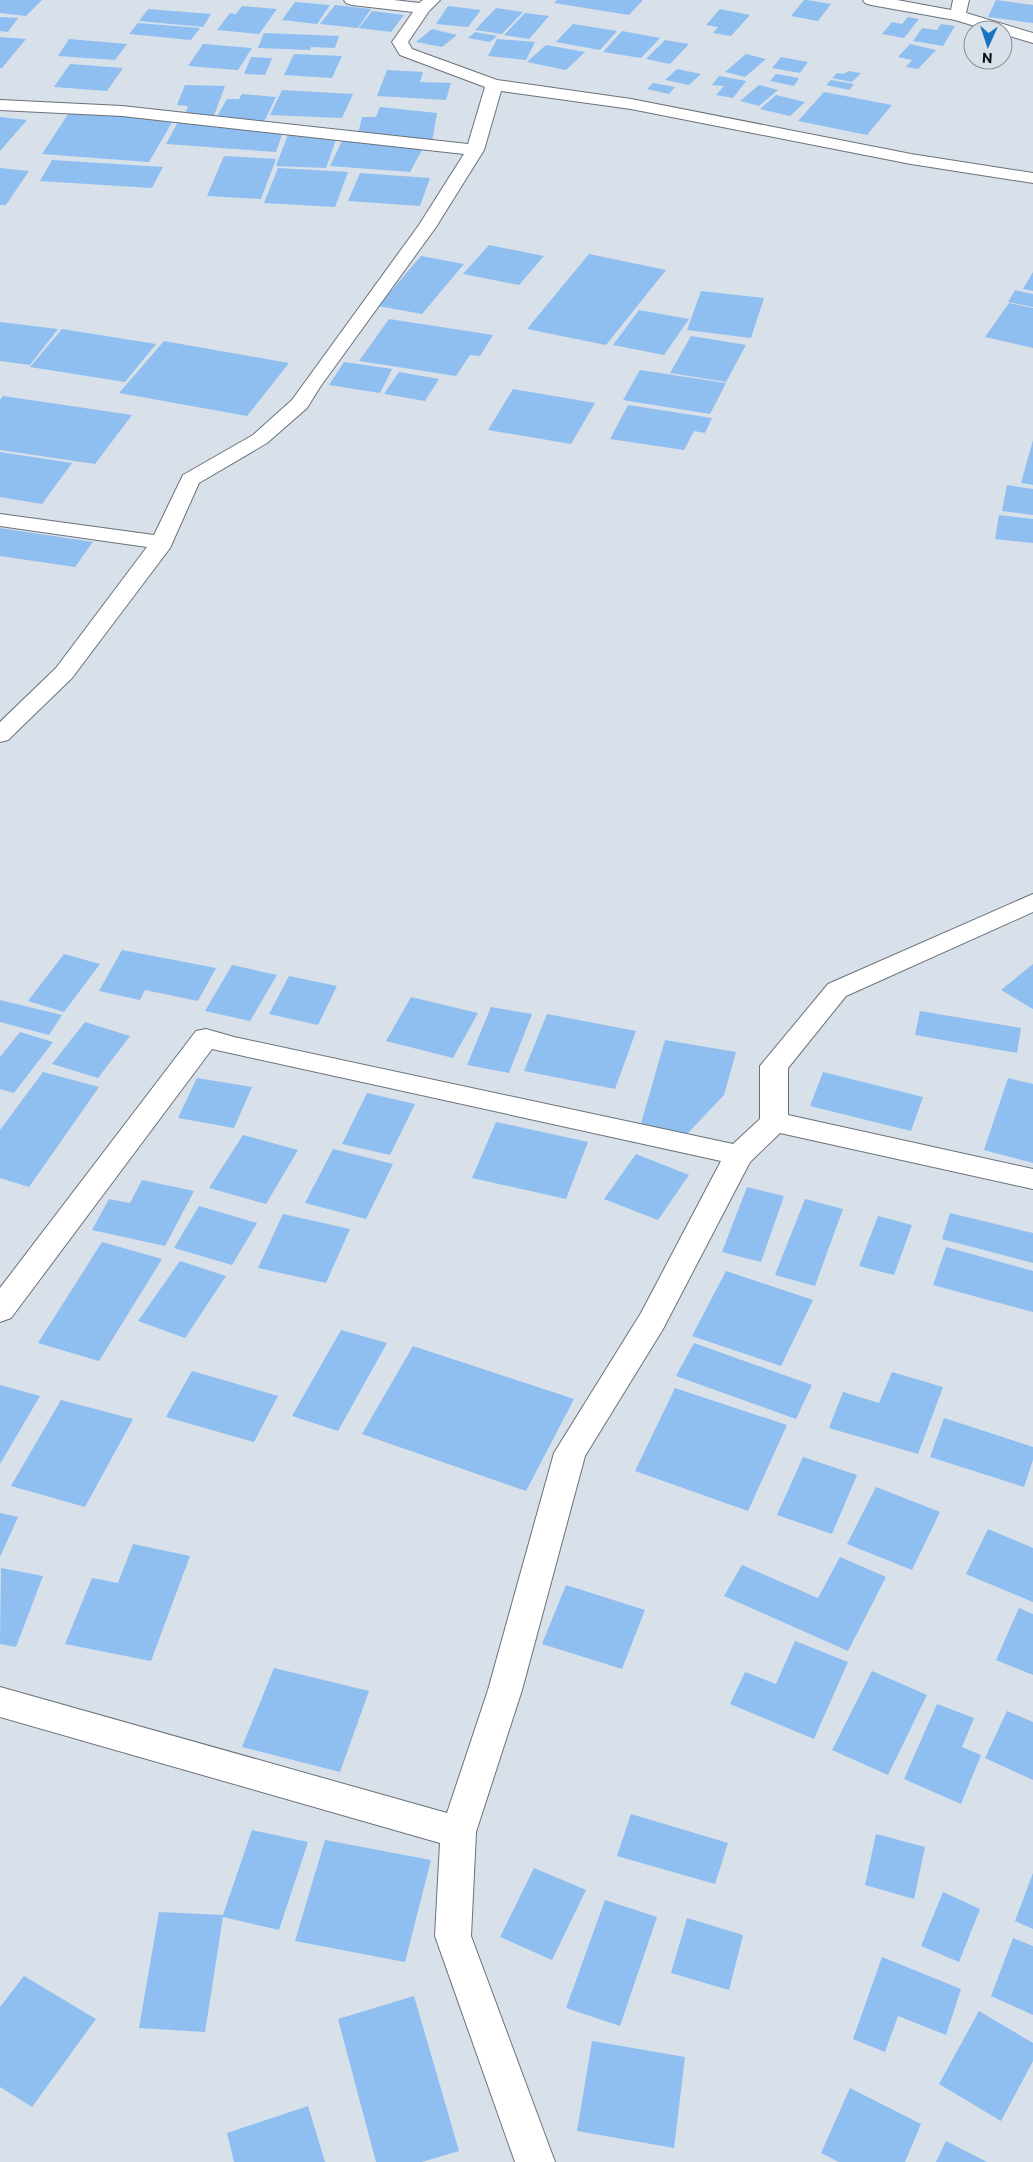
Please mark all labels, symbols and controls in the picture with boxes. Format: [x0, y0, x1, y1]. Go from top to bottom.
north arrow [963, 20, 1013, 70]
text: N [982, 50, 993, 67]

